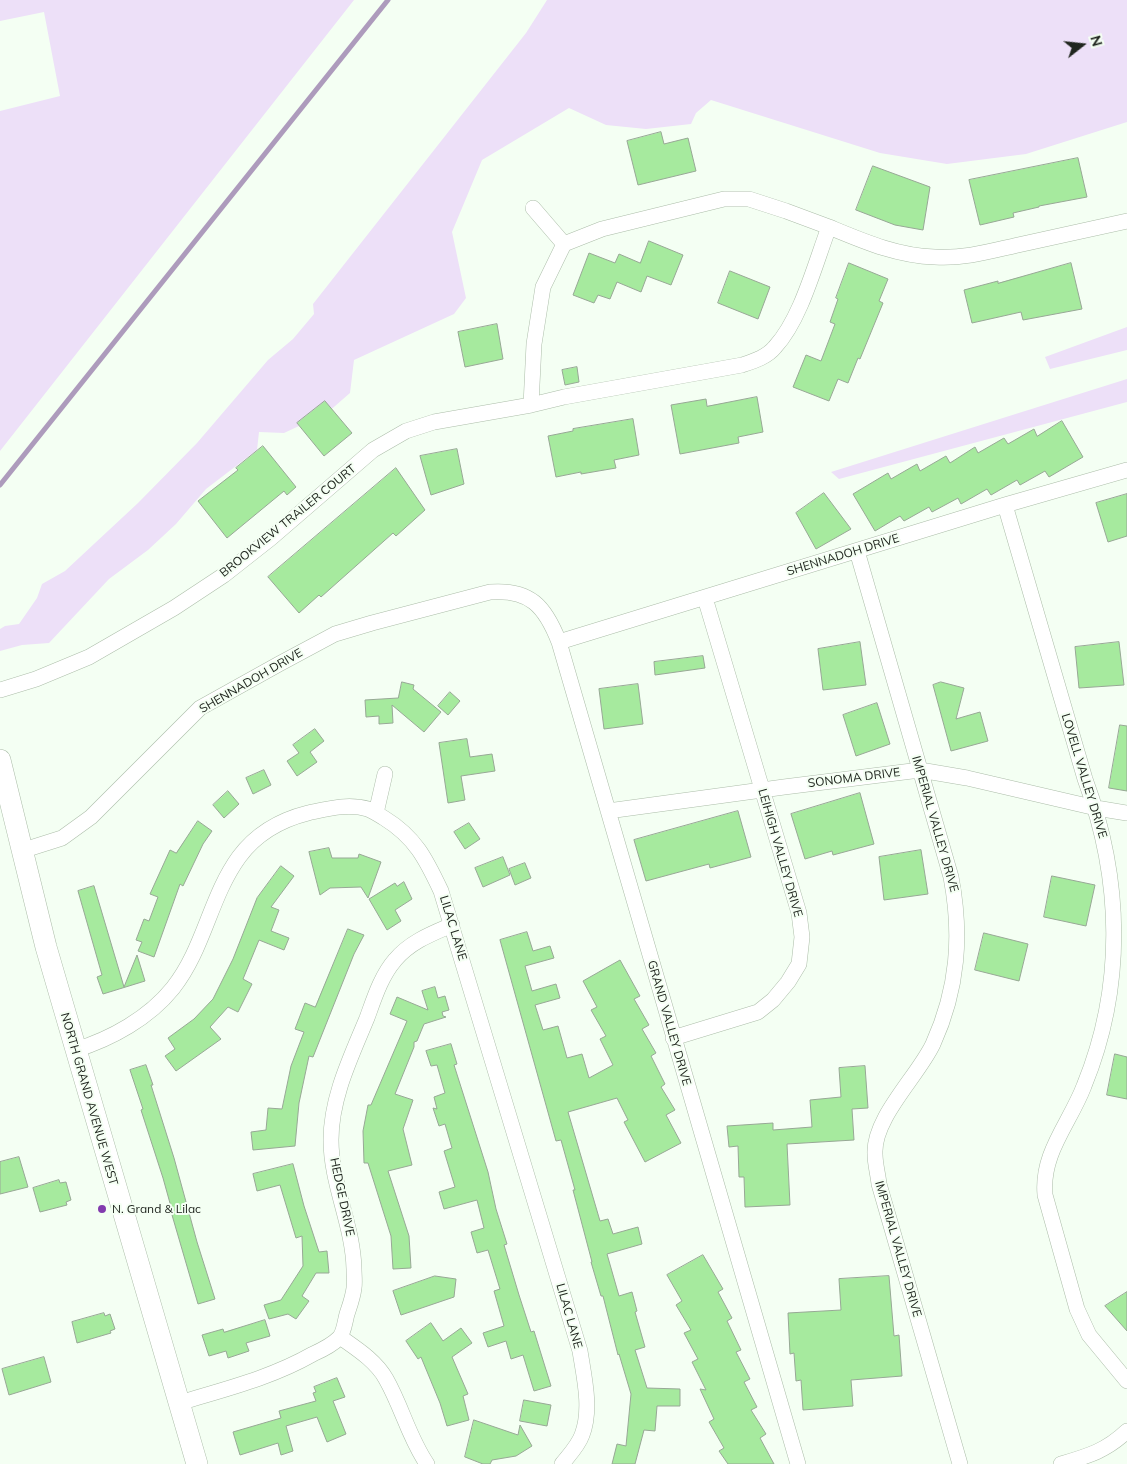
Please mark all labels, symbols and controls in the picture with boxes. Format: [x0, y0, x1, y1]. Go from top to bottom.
north arrow [1057, 20, 1107, 70]
text: N [1086, 33, 1107, 48]
street label: BROOKVIEW TRAILER COURT [217, 462, 359, 580]
street label: SHENNADOH DRIVE [785, 531, 901, 579]
street label: SHENNADOH DRIVE [197, 646, 305, 716]
street label: LOVELL VALLEY DRIVE [1058, 712, 1110, 840]
street label: IMPERIAL VALLEY DRIVE [909, 754, 961, 894]
street label: SONOMA DRIVE [807, 765, 901, 791]
street label: LEIHIGH VALLEY DRIVE [755, 787, 805, 919]
street label: LILAC LANE [436, 894, 470, 962]
street label: GRAND VALLEY DRIVE [644, 959, 694, 1087]
street label: NORTH GRAND AVENUE WEST [57, 1011, 121, 1187]
street label: HEDGE DRIVE [327, 1156, 357, 1238]
street label: IMPERIAL VALLEY DRIVE [872, 1179, 924, 1319]
place label: N. Grand & Lilac [112, 1202, 201, 1216]
marker: N. Grand & Lilac [96, 1203, 108, 1215]
street label: LILAC LANE [553, 1282, 585, 1350]

